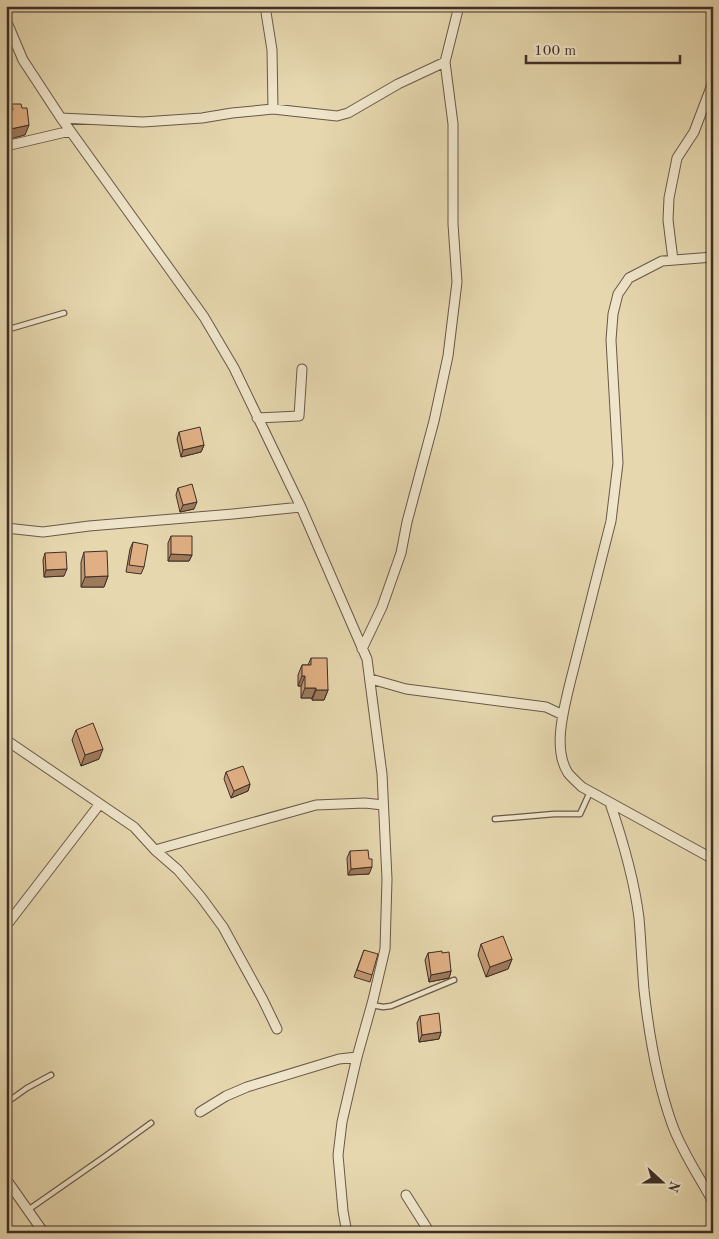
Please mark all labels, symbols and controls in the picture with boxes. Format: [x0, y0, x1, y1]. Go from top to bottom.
scale bar [526, 32, 680, 64]
text: 100 m [534, 44, 576, 59]
north arrow [636, 1156, 686, 1206]
text: N [665, 1179, 682, 1194]

